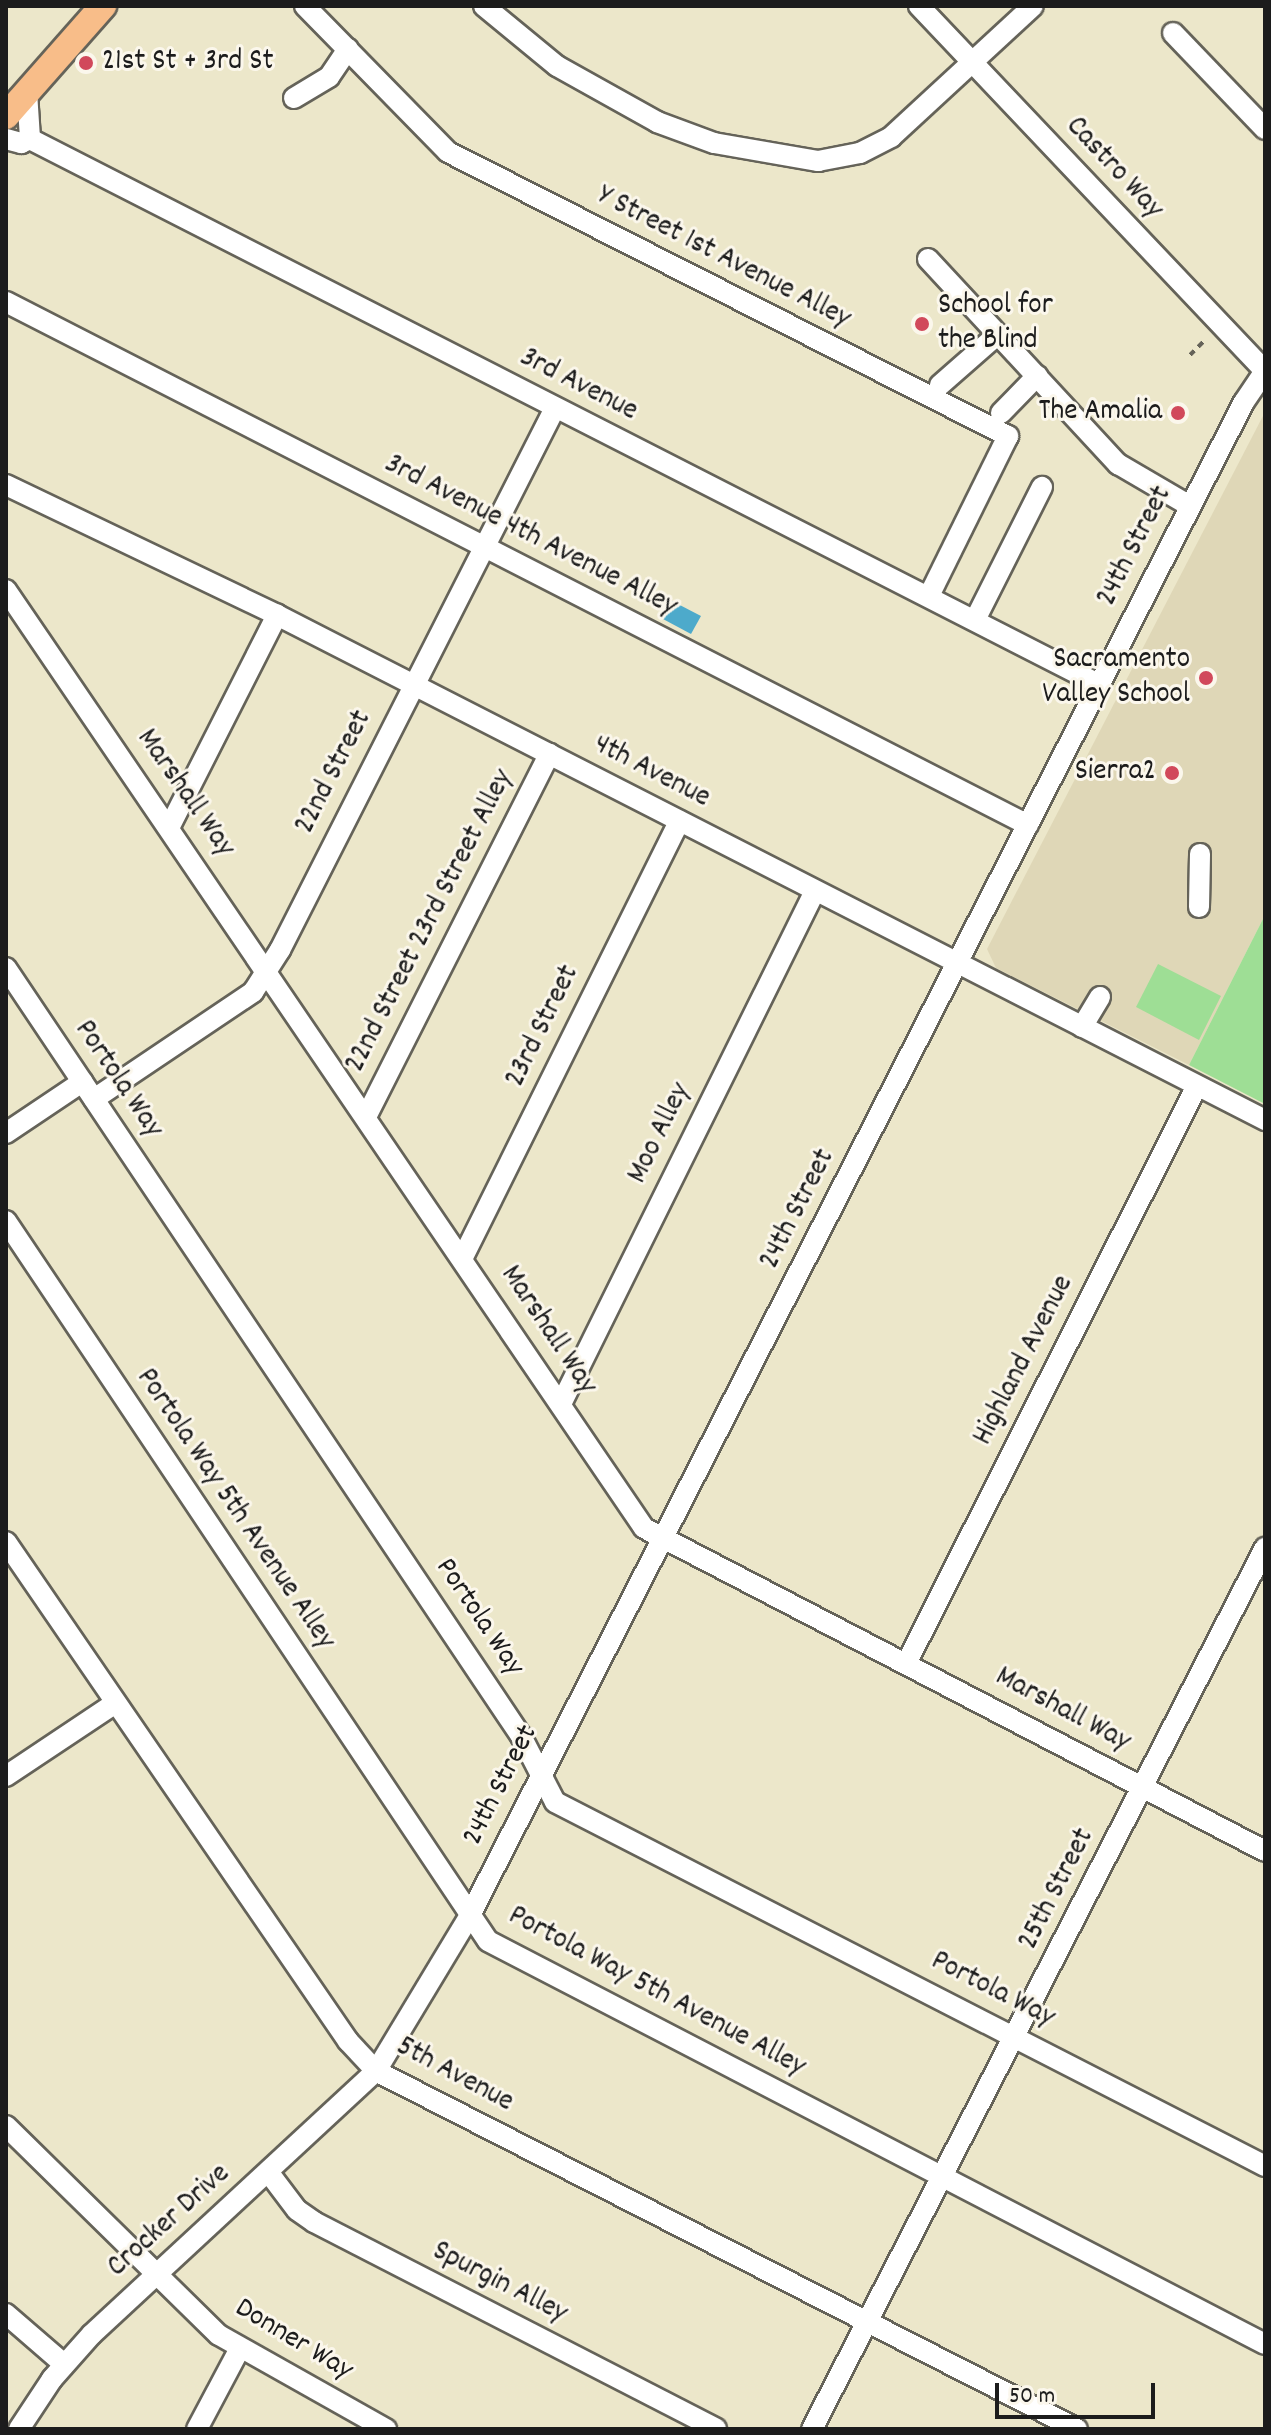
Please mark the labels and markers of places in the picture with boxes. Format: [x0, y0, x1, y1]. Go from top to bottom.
place label: 21st St + 3rd St [102, 45, 273, 81]
marker: 21st St + 3rd St [77, 54, 95, 72]
place label: School for the Blind [938, 289, 1053, 360]
marker: School for the Blind [913, 315, 931, 333]
place label: The Amalia [1038, 395, 1162, 431]
marker: The Amalia [1169, 404, 1187, 422]
place label: Sacramento Valley School [1042, 643, 1190, 714]
marker: Sacramento Valley School [1197, 669, 1215, 687]
place label: Sierra2 [1075, 755, 1156, 791]
marker: Sierra2 [1163, 764, 1181, 782]

